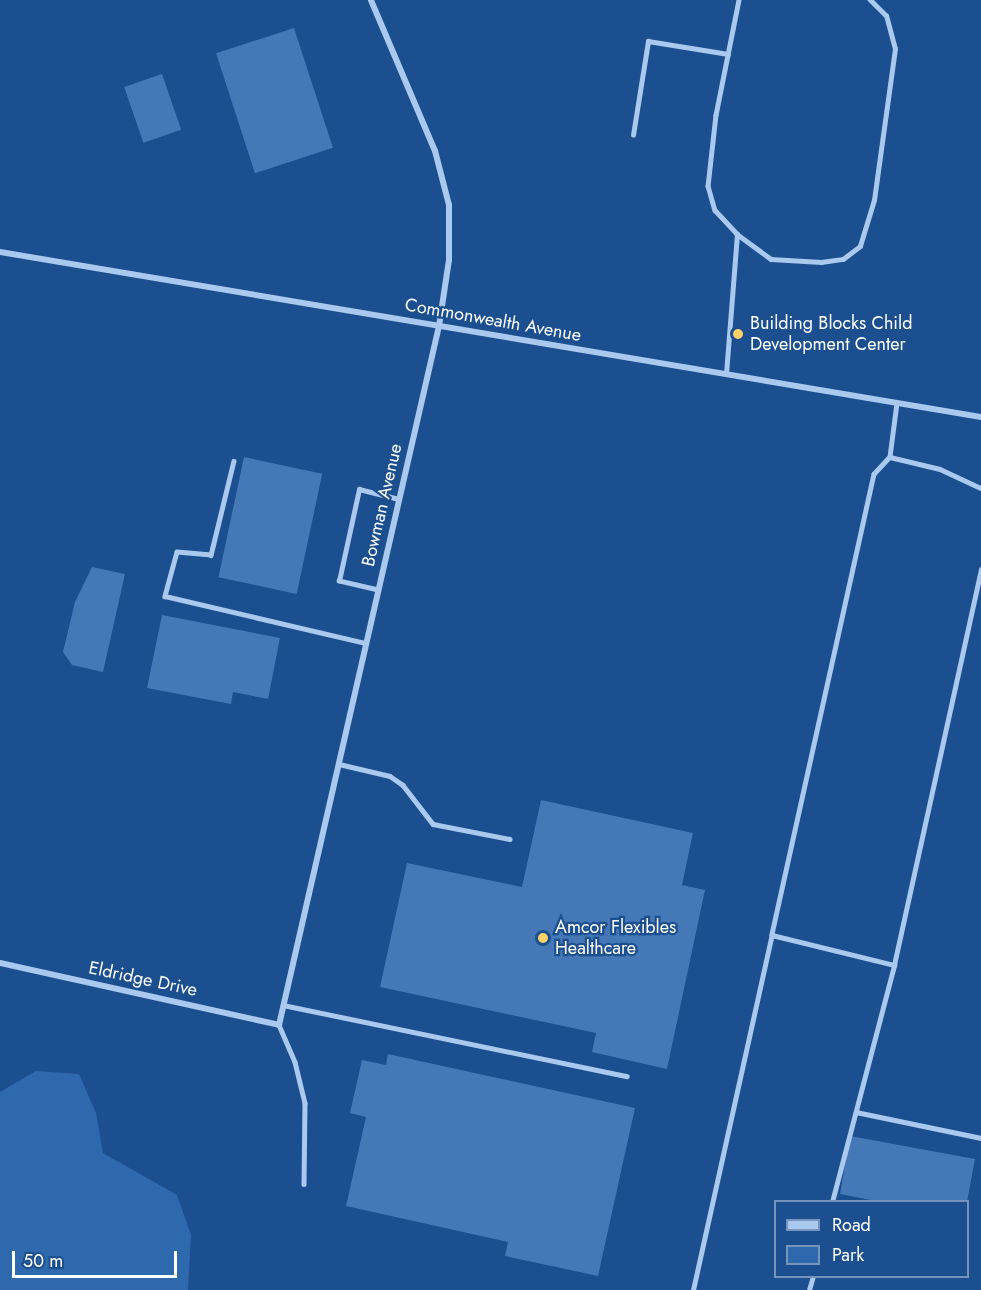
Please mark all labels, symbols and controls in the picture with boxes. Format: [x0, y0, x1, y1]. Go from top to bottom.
street label: Commonwealth Avenue [403, 294, 583, 346]
place label: Building Blocks Child Development Center [750, 313, 912, 356]
marker: Building Blocks Child Development Center [731, 327, 745, 341]
street label: Bowman Avenue [357, 441, 407, 569]
place label: Amcor Flexibles Healthcare [555, 917, 676, 960]
marker: Amcor Flexibles Healthcare [536, 931, 550, 945]
street label: Eldridge Drive [87, 957, 199, 1001]
legend [774, 1200, 969, 1278]
text: Road [832, 1212, 871, 1238]
scale bar [15, 1239, 180, 1277]
text: Park [832, 1242, 864, 1268]
text: 50 m [23, 1248, 63, 1274]

